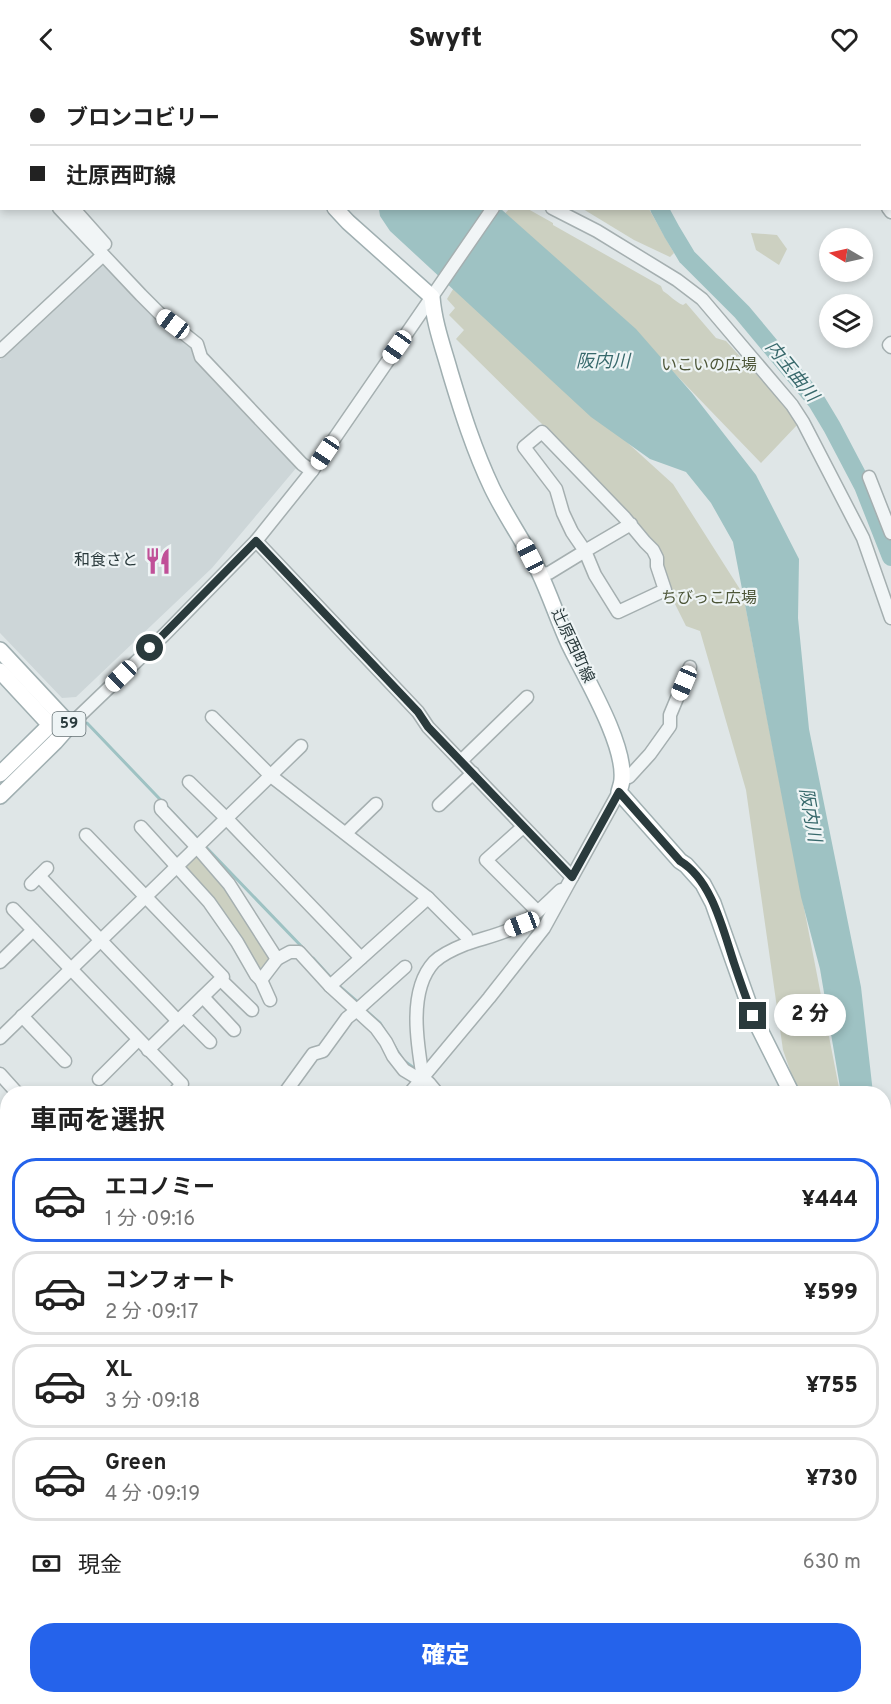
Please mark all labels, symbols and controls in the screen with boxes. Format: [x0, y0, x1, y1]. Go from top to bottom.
text: Swyft [409, 22, 482, 56]
icon: back [30, 23, 63, 56]
icon: heart [828, 23, 861, 56]
text: ブロンコビリー [66, 106, 220, 133]
text: 辻原西町線 [66, 164, 176, 191]
north arrow [819, 228, 873, 282]
map controls [819, 228, 873, 348]
button: layers [819, 294, 873, 348]
car [153, 306, 193, 342]
car [379, 327, 415, 367]
water label: 内玉曲川 [759, 337, 824, 409]
water label: 阪内川 [576, 351, 632, 374]
park label: いこいの広場 [661, 356, 757, 376]
car [307, 433, 343, 473]
car [514, 536, 546, 576]
restaurant icon: 和食さと [143, 546, 173, 576]
place label: 和食さと [74, 551, 138, 571]
park label: ちびっこ広場 [661, 589, 757, 609]
street label: 辻原西町線 [546, 606, 598, 686]
route start [136, 634, 163, 661]
car [102, 657, 140, 695]
car [669, 663, 699, 703]
road number: 59 [52, 712, 86, 736]
water label: 阪内川 [793, 786, 825, 846]
car [502, 909, 542, 939]
callout: 2 分 [774, 995, 846, 1037]
route end [739, 1002, 766, 1029]
text: 2 分 [791, 1002, 829, 1028]
text: 車両を選択 [30, 1105, 165, 1139]
icon: car [33, 1173, 87, 1227]
text: エコノミー [105, 1175, 215, 1202]
text: ¥444 [801, 1187, 858, 1214]
text: 1 分 · 09:16 [105, 1207, 195, 1233]
icon: car [33, 1266, 87, 1320]
text: コンフォート [105, 1268, 236, 1295]
text: ¥599 [804, 1280, 858, 1307]
text: 2 分 · 09:17 [105, 1300, 198, 1326]
text: XL [105, 1357, 132, 1384]
icon: car [33, 1359, 87, 1413]
text: ¥755 [806, 1373, 858, 1400]
text: 3 分 · 09:18 [105, 1389, 200, 1415]
text: Green [105, 1450, 167, 1477]
icon: car [33, 1452, 87, 1506]
text: ¥730 [805, 1466, 858, 1493]
text: 4 分 · 09:19 [105, 1482, 200, 1508]
icon: cash [30, 1547, 63, 1580]
text: 630 m [803, 1550, 861, 1576]
text: 現金 [78, 1553, 122, 1580]
button: 確定 [30, 1623, 861, 1692]

